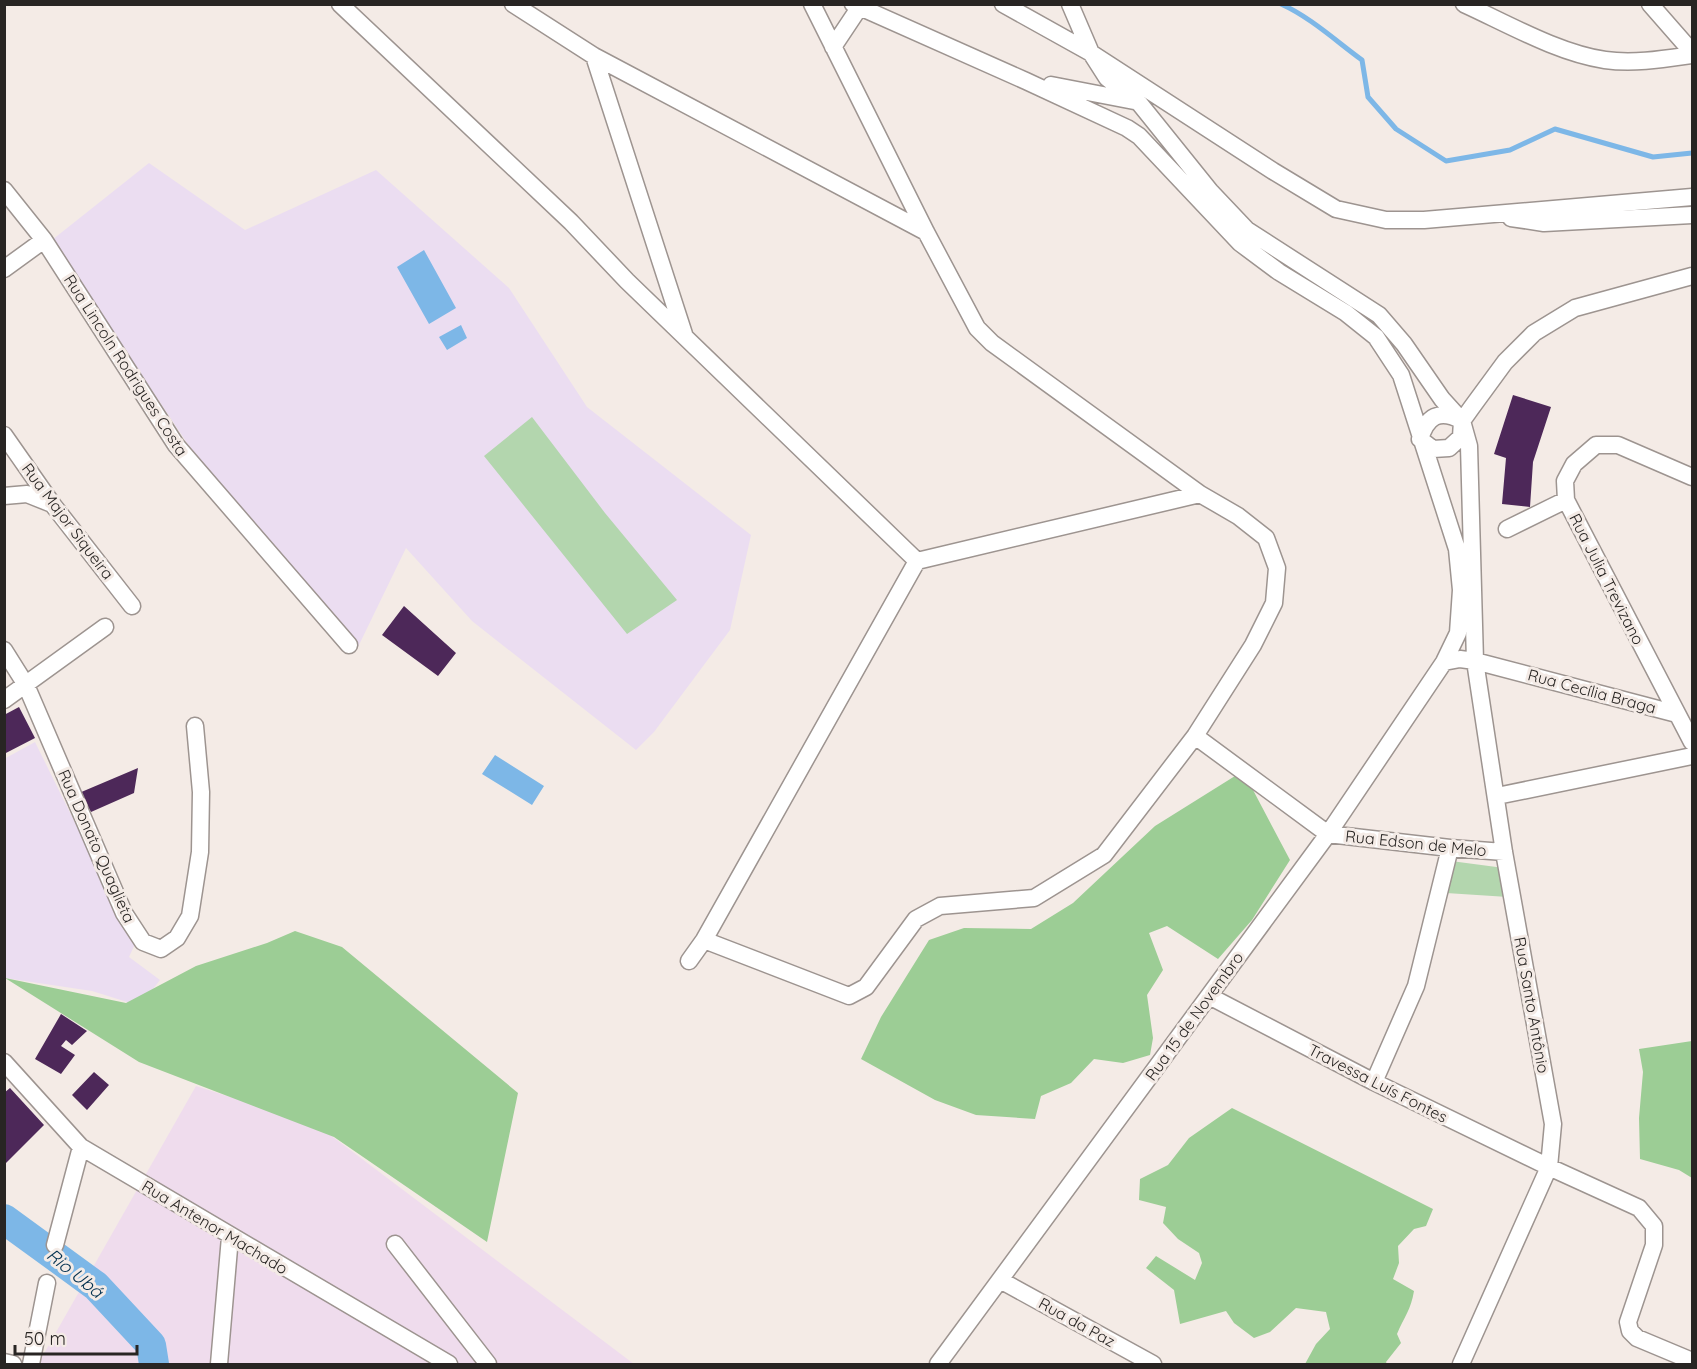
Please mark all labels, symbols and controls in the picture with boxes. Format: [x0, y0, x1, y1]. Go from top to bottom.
street label: Rua Lincoln Rodrigues Costa [60, 271, 192, 459]
street label: Rua Major Siqueira [18, 459, 118, 583]
street label: Rua Julia Trevizano [1565, 510, 1649, 648]
street label: Rua Cecília Braga [1526, 664, 1658, 718]
street label: Rua Donato Quaglieta [54, 766, 140, 926]
street label: Rua Edson de Melo [1344, 826, 1488, 860]
street label: Rua Santo Antônio [1510, 935, 1554, 1075]
street label: Rua 15 de Novembro [1141, 948, 1247, 1084]
street label: Travessa Luís Fontes [1305, 1039, 1451, 1127]
street label: Rua Antenor Machado [138, 1176, 292, 1278]
water label: Rio Ubá [42, 1243, 109, 1303]
street label: Rua da Paz [1035, 1293, 1119, 1351]
scale bar [15, 1318, 136, 1356]
text: 50 m [24, 1327, 66, 1350]

